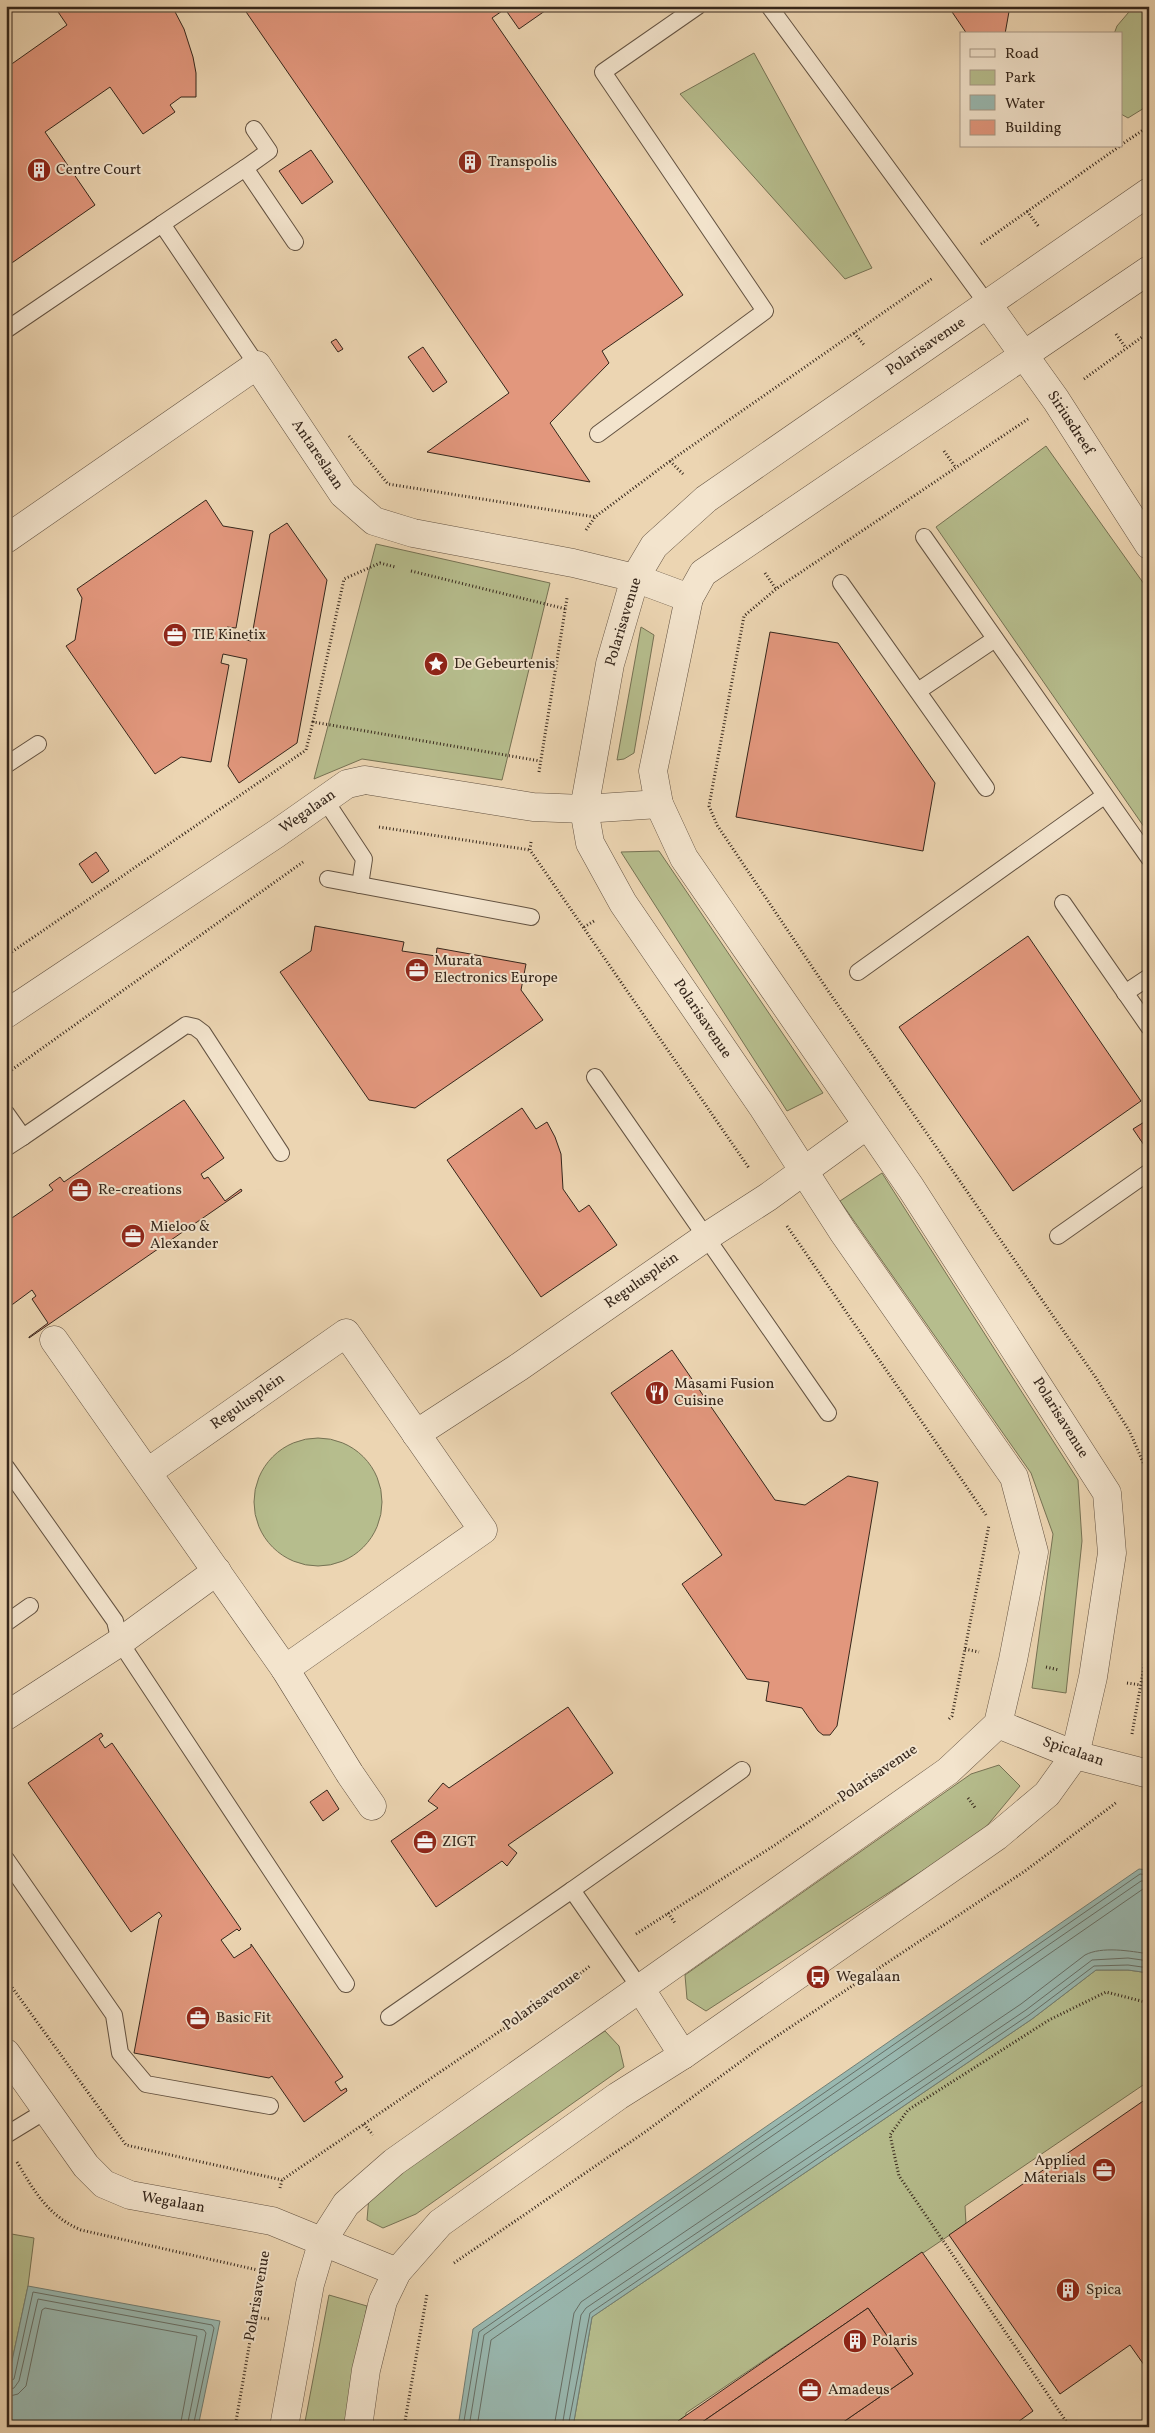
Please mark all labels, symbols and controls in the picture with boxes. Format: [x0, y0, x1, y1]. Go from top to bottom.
legend [960, 32, 1122, 148]
text: Road [1005, 44, 1039, 65]
text: Park [1005, 68, 1036, 89]
text: Water [1005, 94, 1045, 115]
text: Building [1005, 118, 1062, 139]
building icon: Transpolis [457, 149, 483, 175]
place label: Transpolis [488, 152, 557, 173]
building icon: Centre Court [26, 157, 52, 183]
place label: Centre Court [56, 160, 141, 181]
street label: Polarisavenue [882, 313, 970, 381]
street label: Siriusdreef [1041, 387, 1100, 461]
street label: Antareslaan [286, 416, 348, 494]
street label: Polarisavenue [601, 575, 647, 669]
office icon: TIE Kinetix [162, 622, 188, 648]
place label: TIE Kinetix [192, 625, 266, 646]
place icon: De Gebeurtenis [423, 651, 449, 677]
place label: De Gebeurtenis [454, 654, 555, 675]
street label: Wegalaan [276, 785, 340, 839]
place label: Murata Electronics Europe [434, 951, 558, 989]
office icon: Murata Electronics Europe [404, 957, 430, 983]
street label: Polarisavenue [668, 975, 736, 1063]
office icon: Re-creations [67, 1177, 93, 1203]
place label: Re-creations [98, 1180, 182, 1201]
place label: Mieloo & Alexander [150, 1217, 218, 1255]
office icon: Mieloo & Alexander [120, 1223, 146, 1249]
street label: Regulusplein [601, 1248, 683, 1314]
street label: Regulusplein [207, 1369, 289, 1435]
street label: Polarisavenue [1027, 1373, 1093, 1463]
place label: Masami Fusion Cuisine [674, 1374, 774, 1412]
restaurant icon: Masami Fusion Cuisine [644, 1380, 670, 1406]
street label: Spicalaan [1039, 1732, 1107, 1772]
street label: Polarisavenue [834, 1740, 922, 1808]
office icon: ZIGT [412, 1829, 438, 1855]
place label: ZIGT [442, 1832, 476, 1853]
bus stop icon: Wegalaan [805, 1964, 831, 1990]
street label: Polarisavenue [499, 1966, 585, 2036]
place label: Wegalaan [836, 1967, 901, 1988]
office icon: Basic Fit [185, 2005, 211, 2031]
place label: Basic Fit [216, 2008, 271, 2029]
place label: Applied Materials [1023, 2151, 1086, 2189]
office icon: Applied Materials [1091, 2157, 1117, 2183]
street label: Wegalaan [139, 2187, 207, 2219]
street label: Polarisavenue [240, 2249, 276, 2343]
building icon: Spica [1055, 2277, 1081, 2303]
place label: Spica [1086, 2280, 1122, 2301]
building icon: Polaris [842, 2328, 868, 2354]
place label: Polaris [872, 2331, 917, 2352]
office icon: Amadeus [797, 2377, 823, 2403]
place label: Amadeus [828, 2380, 890, 2401]

